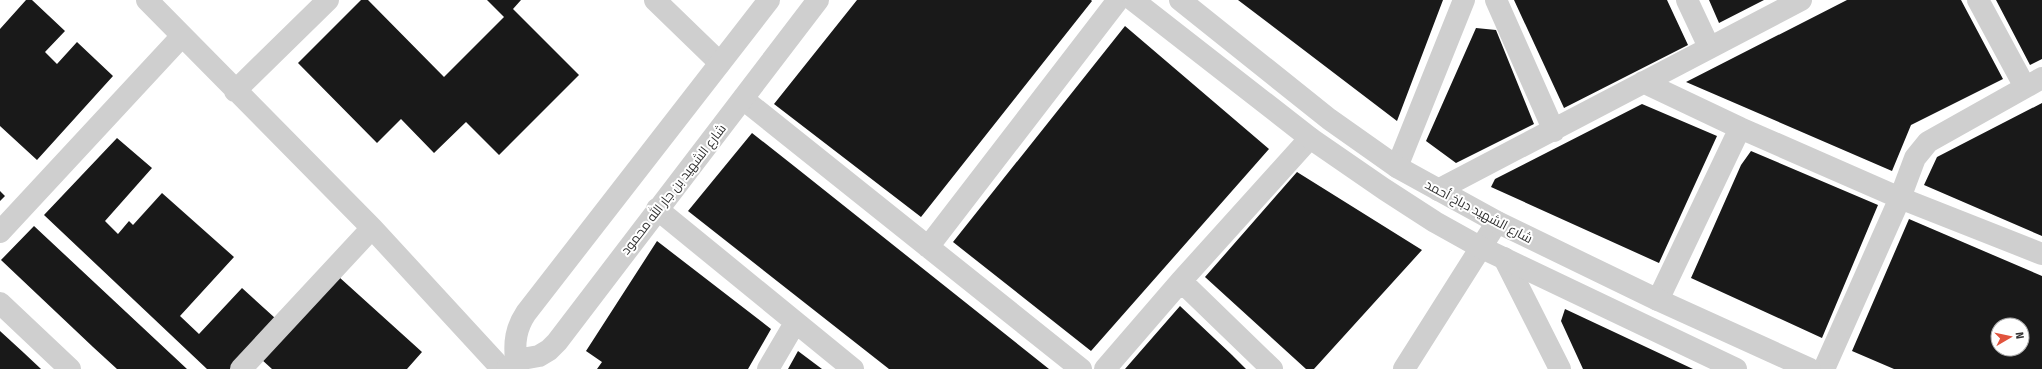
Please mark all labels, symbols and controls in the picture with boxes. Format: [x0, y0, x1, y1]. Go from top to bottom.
street label: شارع الشهيد بن جار الله محمود [617, 121, 730, 258]
street label: شارع الشهيد دباخ أحمد [1422, 176, 1536, 247]
north arrow [1990, 317, 2030, 357]
text: N [2012, 331, 2026, 340]

